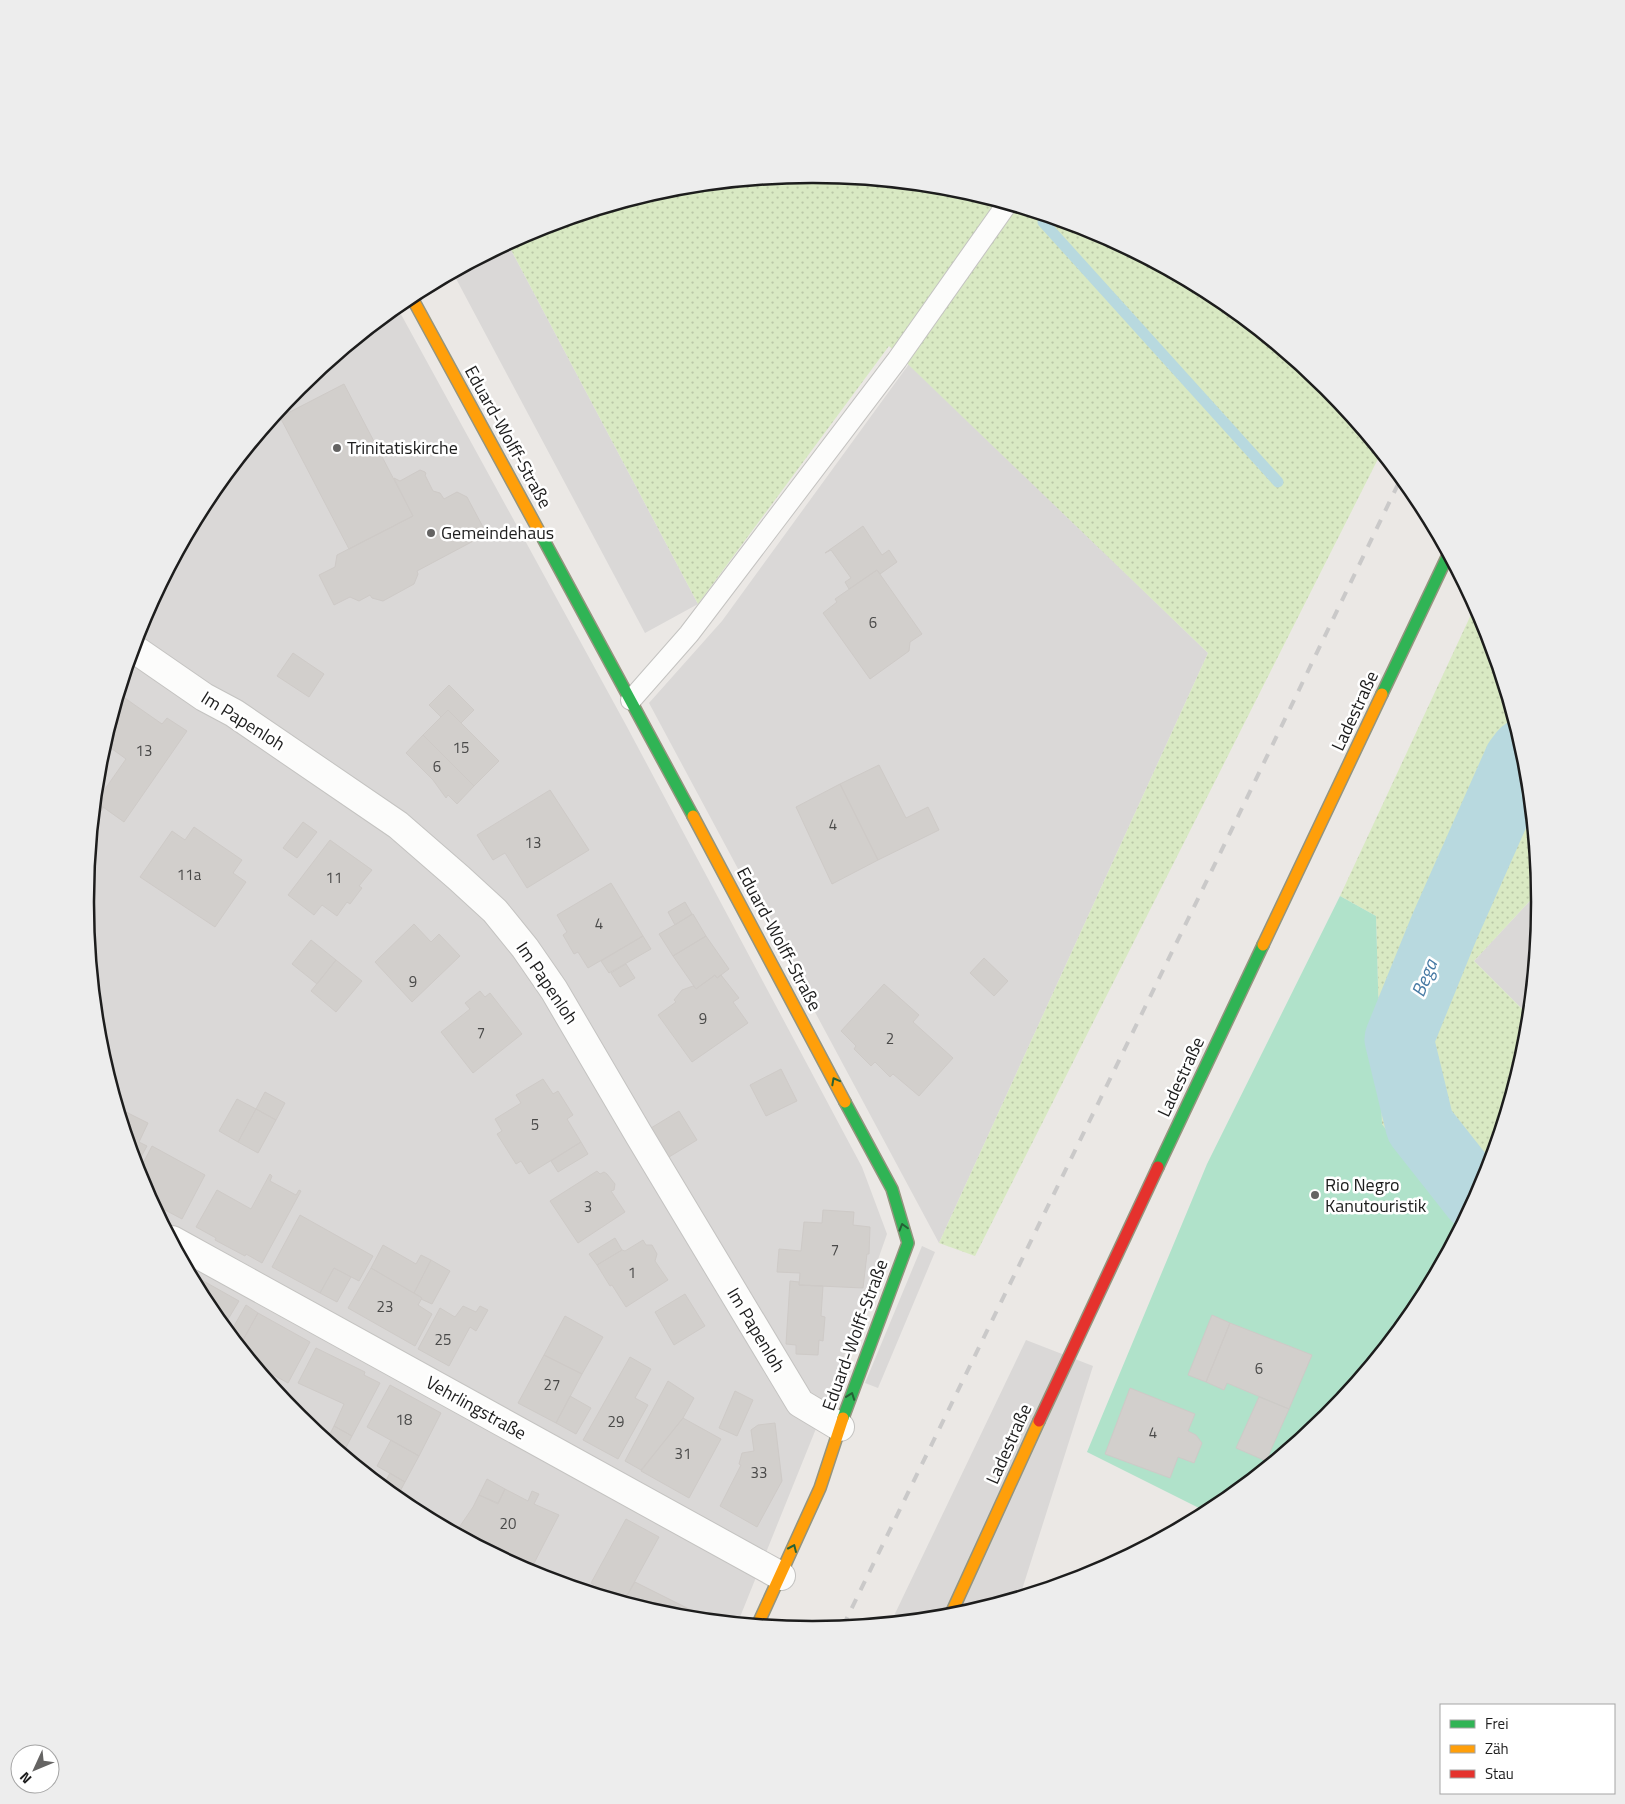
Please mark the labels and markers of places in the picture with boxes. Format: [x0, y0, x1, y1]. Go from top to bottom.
place label: Trinitatiskirche [347, 434, 458, 461]
marker: Trinitatiskirche [331, 442, 343, 454]
place label: Gemeindehaus [441, 519, 554, 546]
marker: Gemeindehaus [425, 527, 437, 539]
place label: Rio Negro Kanutouristik [1325, 1171, 1427, 1219]
marker: Rio Negro Kanutouristik [1309, 1189, 1321, 1201]

